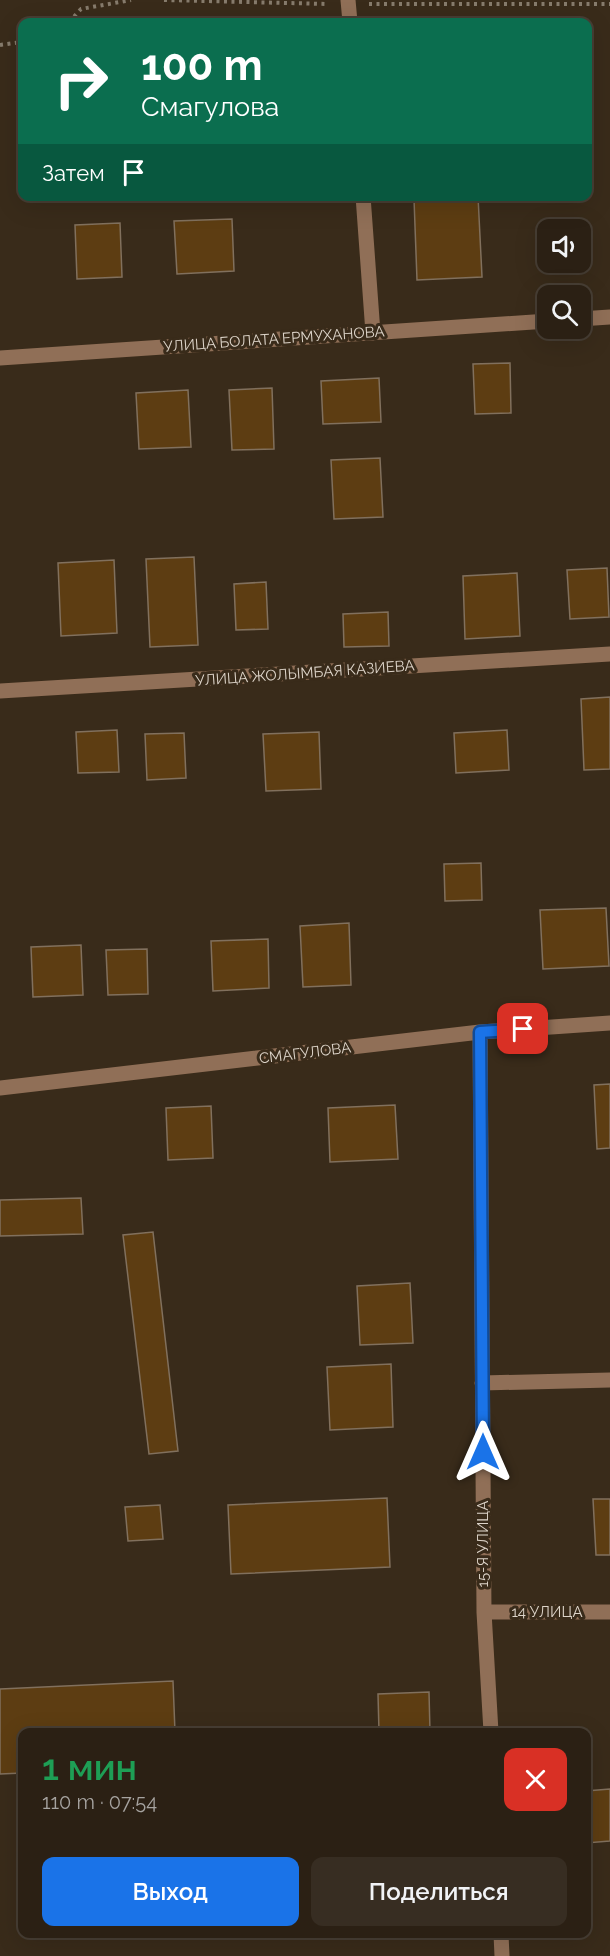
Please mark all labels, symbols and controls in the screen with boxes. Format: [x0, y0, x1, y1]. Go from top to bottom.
text: 100 m [141, 41, 263, 90]
icon: right [42, 42, 120, 120]
text: Смагулова [141, 91, 279, 122]
icon: arrive [117, 156, 150, 189]
text: Затем [42, 160, 105, 186]
map controls [537, 219, 591, 339]
button: sound [537, 219, 591, 273]
button: search [537, 285, 591, 339]
street label: УЛИЦА БОЛАТА ЕРМУХАНОВА [163, 322, 385, 356]
street label: УЛИЦА ЖОЛЫМБАЯ КАЗИЕВА [195, 656, 415, 690]
pin [497, 1003, 548, 1054]
icon: arrive [506, 1012, 539, 1045]
street label: СМАГУЛОВА [258, 1038, 352, 1068]
position arrow [451, 1420, 515, 1484]
street label: 15-Я УЛИЦА [474, 1501, 492, 1587]
street label: 14 УЛИЦА [511, 1603, 583, 1621]
text: 1 мин [42, 1746, 137, 1788]
button: close [504, 1748, 567, 1811]
text: 110 m · 07:54 [42, 1790, 157, 1814]
button: Выход [42, 1857, 299, 1926]
button: Поделиться [311, 1857, 567, 1926]

